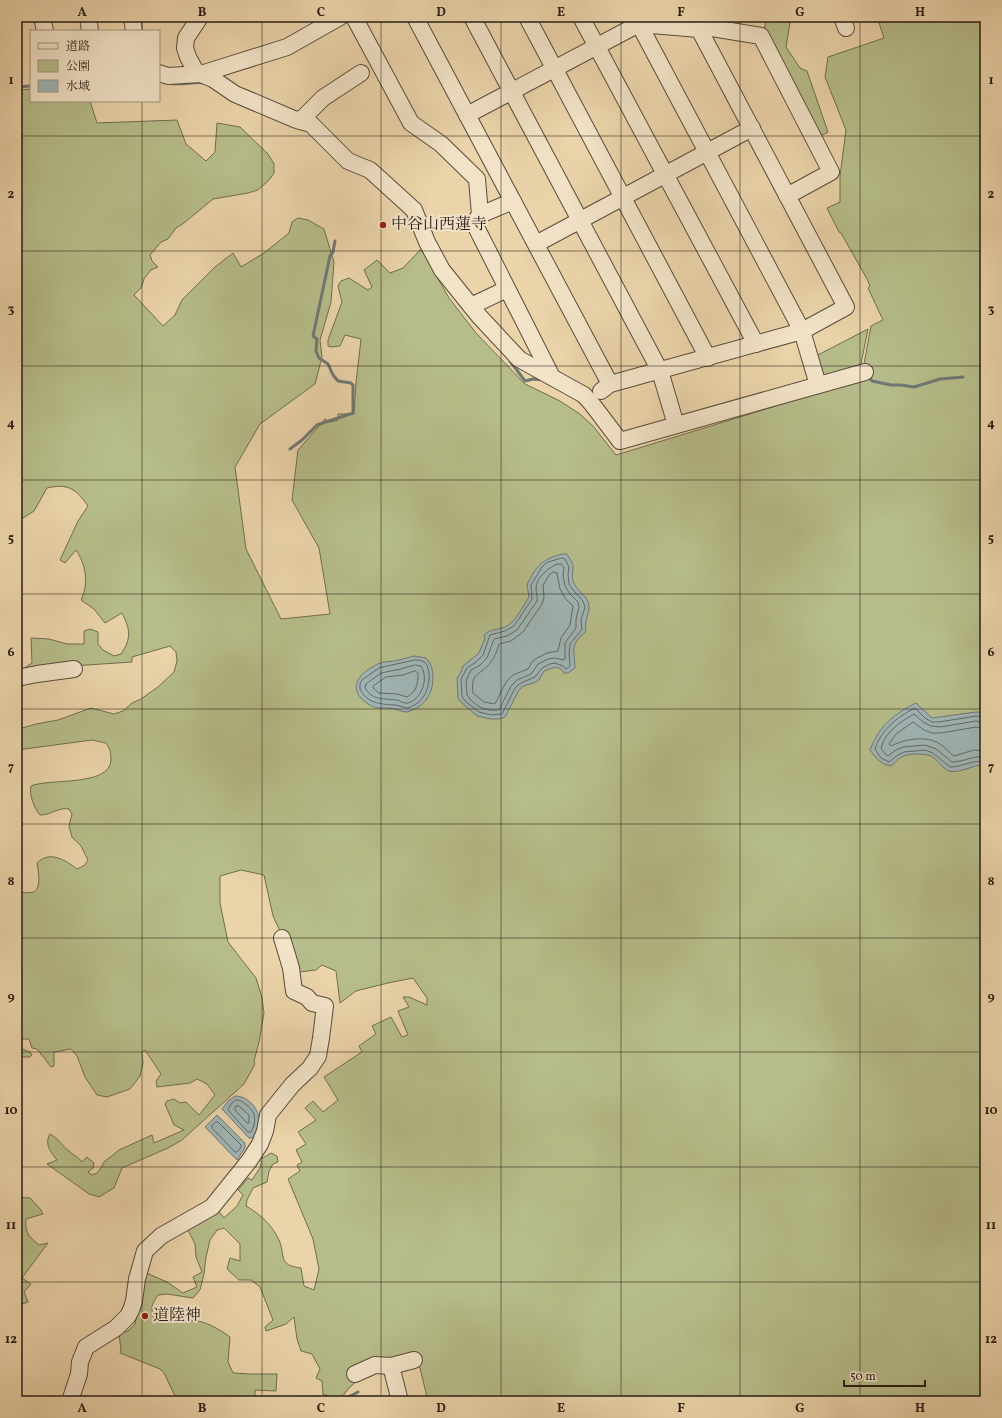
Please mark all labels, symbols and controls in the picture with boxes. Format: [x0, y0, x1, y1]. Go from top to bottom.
text: A [77, 4, 87, 22]
text: B [198, 4, 207, 22]
text: C [317, 4, 325, 22]
text: D [436, 4, 446, 22]
text: E [557, 4, 565, 22]
text: F [677, 4, 685, 22]
text: G [795, 4, 805, 22]
text: H [915, 4, 925, 22]
legend [30, 30, 160, 102]
text: 道路 [66, 39, 90, 55]
text: 公園 [66, 59, 90, 75]
text: 1 [8, 72, 14, 90]
text: 1 [988, 72, 994, 90]
text: 水域 [66, 79, 90, 95]
text: 2 [8, 186, 15, 204]
text: 2 [988, 186, 995, 204]
place label: 中谷山西蓮寺 [391, 214, 487, 236]
marker: 中谷山西蓮寺 [378, 220, 388, 230]
text: 3 [8, 301, 15, 319]
text: 3 [988, 301, 995, 319]
text: 4 [7, 415, 15, 433]
text: 4 [987, 415, 995, 433]
text: 5 [8, 530, 14, 548]
text: 5 [988, 530, 994, 548]
text: 6 [7, 644, 15, 662]
text: 6 [987, 644, 995, 662]
text: 7 [8, 759, 14, 777]
text: 7 [988, 759, 994, 777]
text: 8 [7, 873, 15, 891]
text: 8 [987, 873, 995, 891]
text: 9 [7, 988, 15, 1006]
text: 9 [987, 988, 995, 1006]
text: 10 [4, 1102, 18, 1120]
text: 10 [984, 1102, 998, 1120]
text: 11 [6, 1217, 16, 1235]
text: 11 [986, 1217, 996, 1235]
place label: 道陸神 [153, 1305, 201, 1327]
marker: 道陸神 [140, 1311, 150, 1321]
text: 12 [5, 1331, 17, 1349]
text: 12 [985, 1331, 997, 1349]
scale bar [844, 1362, 925, 1388]
text: 50 m [850, 1369, 876, 1385]
text: A [77, 1400, 87, 1418]
text: B [198, 1400, 207, 1418]
text: C [317, 1400, 325, 1418]
text: D [436, 1400, 446, 1418]
text: E [557, 1400, 565, 1418]
text: F [677, 1400, 685, 1418]
text: G [795, 1400, 805, 1418]
text: H [915, 1400, 925, 1418]

